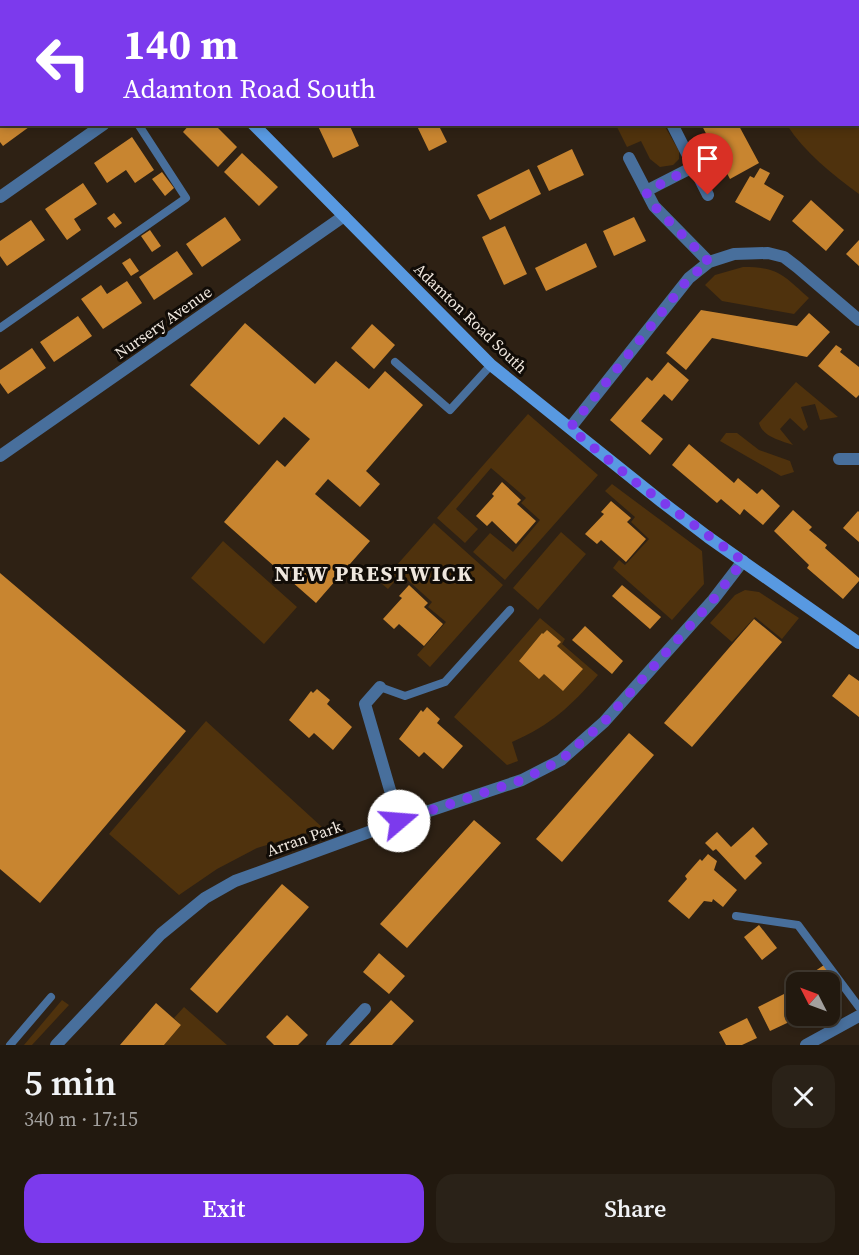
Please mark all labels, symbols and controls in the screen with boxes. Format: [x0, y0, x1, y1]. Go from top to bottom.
text: 140 m [123, 15, 238, 73]
icon: left [24, 24, 102, 102]
text: Adamton Road South [123, 70, 376, 107]
pin [682, 133, 733, 195]
icon: arrive [691, 142, 724, 175]
street label: Adamton Road South [409, 258, 533, 378]
street label: Nursery Avenue [110, 280, 216, 364]
district label: NEW PRESTWICK [274, 558, 474, 588]
position arrow [367, 789, 431, 853]
street label: Arran Park [263, 815, 345, 861]
north arrow [786, 972, 840, 1026]
map controls [786, 972, 840, 1026]
text: 5 min [24, 1058, 116, 1107]
button: close [772, 1065, 835, 1128]
text: 340 m · 17:15 [24, 1105, 138, 1133]
button: Exit [24, 1174, 424, 1243]
button: Share [436, 1174, 835, 1243]

